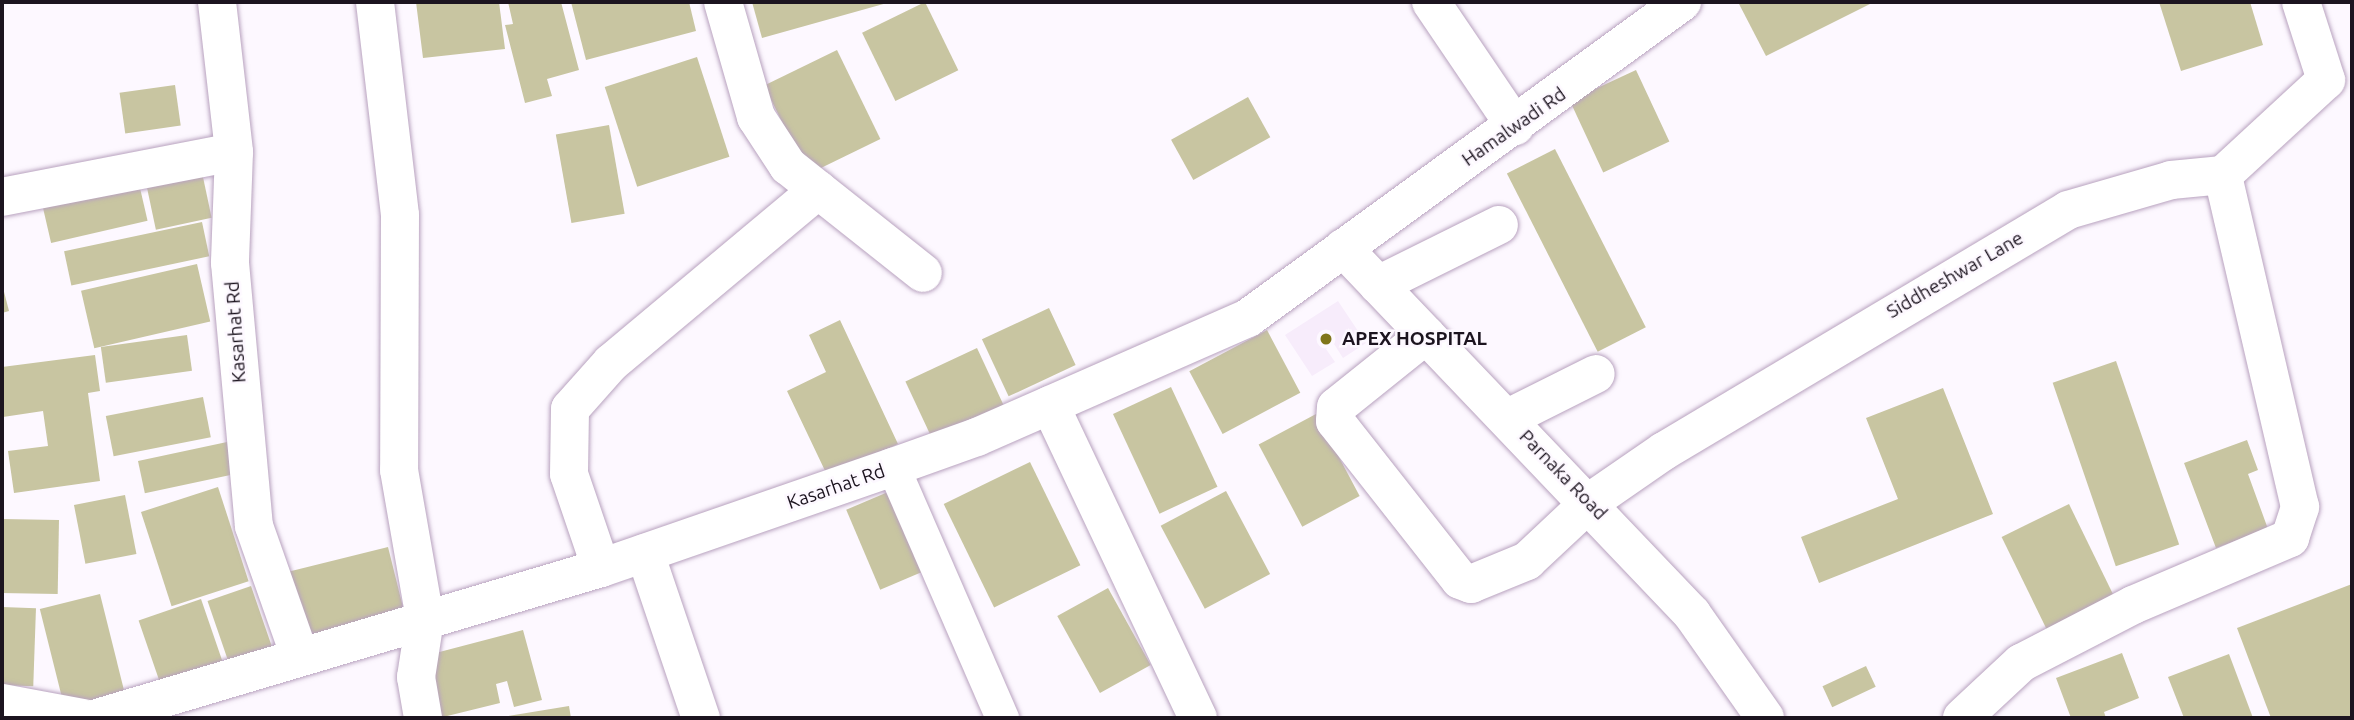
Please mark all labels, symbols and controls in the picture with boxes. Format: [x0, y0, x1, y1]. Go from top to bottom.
street label: Hamalwadi Rd [1458, 83, 1570, 171]
street label: Siddheshwar Lane [1883, 227, 2027, 323]
street label: Kasarhat Rd [221, 280, 251, 384]
place label: APEX HOSPITAL [1342, 328, 1487, 350]
marker: APEX HOSPITAL [1316, 329, 1336, 349]
street label: Parnaka Road [1514, 425, 1612, 525]
street label: Kasarhat Rd [784, 460, 888, 514]

